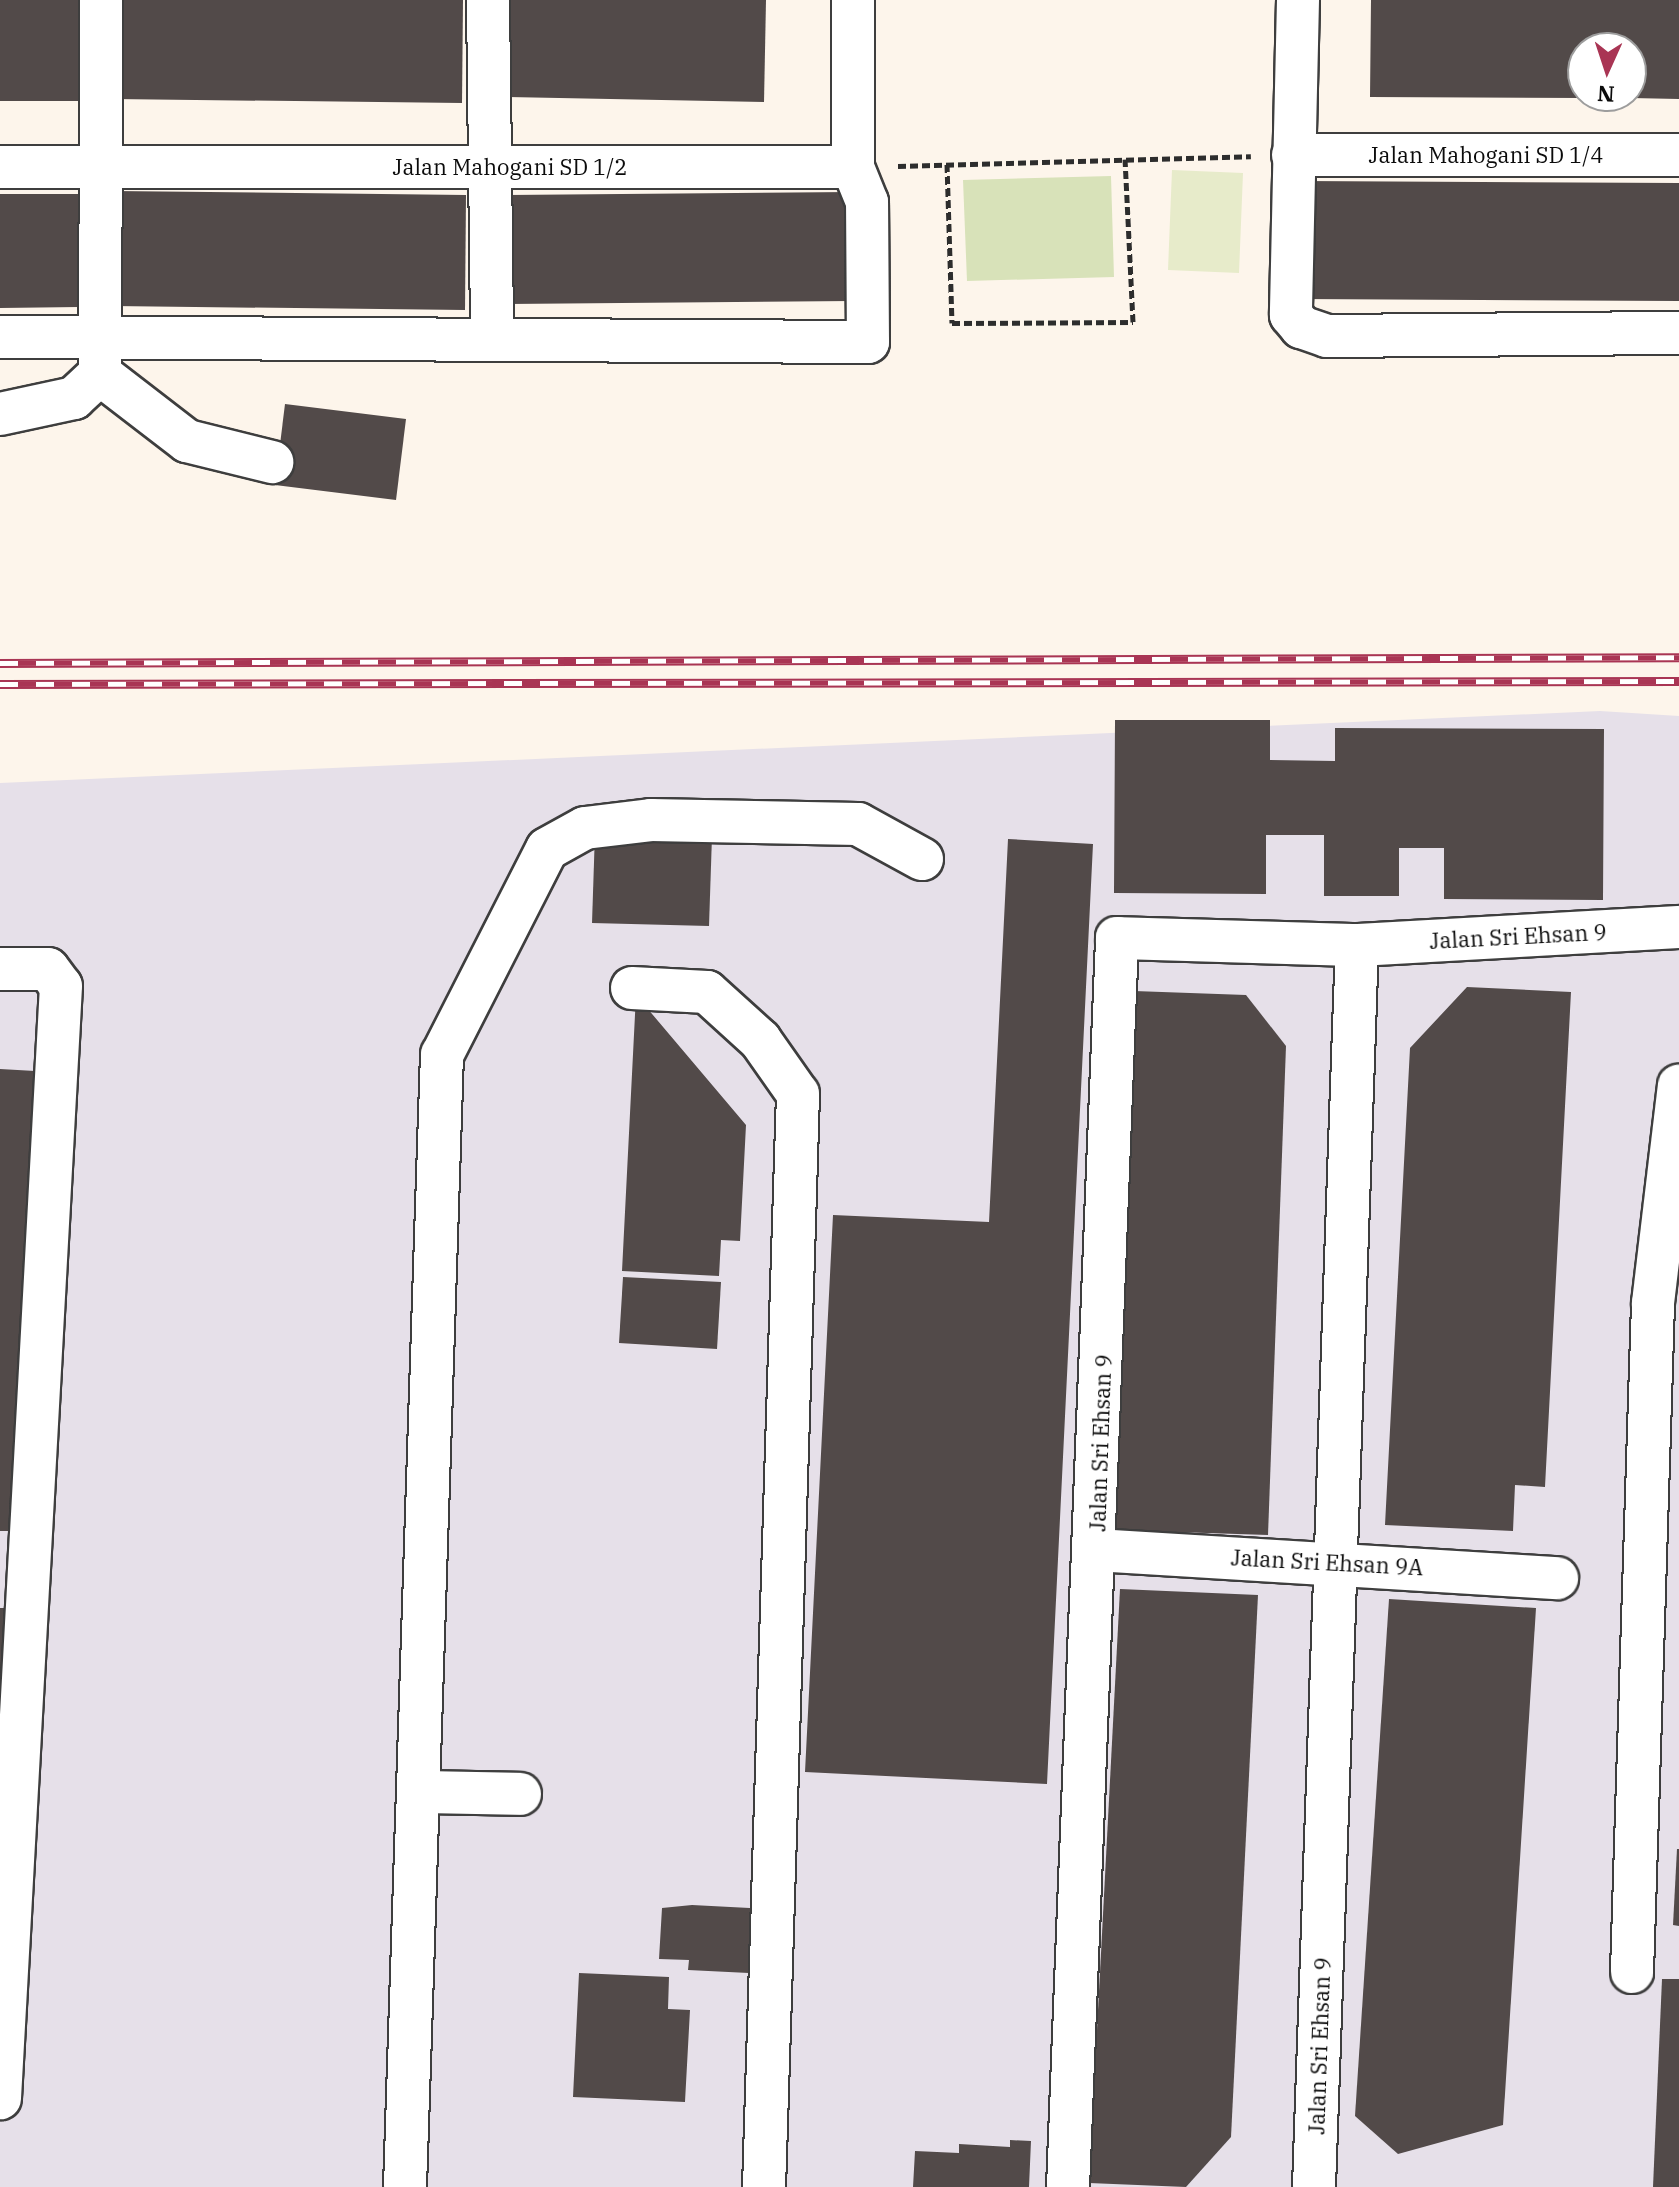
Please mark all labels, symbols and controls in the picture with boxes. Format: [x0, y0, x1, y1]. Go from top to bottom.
north arrow [1567, 32, 1647, 112]
text: N [1596, 80, 1615, 109]
street label: Jalan Mahogani SD 1/4 [1368, 142, 1604, 168]
street label: Jalan Mahogani SD 1/2 [392, 154, 628, 180]
street label: Jalan Sri Ehsan 9 [1429, 918, 1607, 954]
street label: Jalan Sri Ehsan 9 [1084, 1354, 1116, 1532]
street label: Jalan Sri Ehsan 9A [1230, 1544, 1424, 1580]
street label: Jalan Sri Ehsan 9 [1303, 1957, 1335, 2135]

